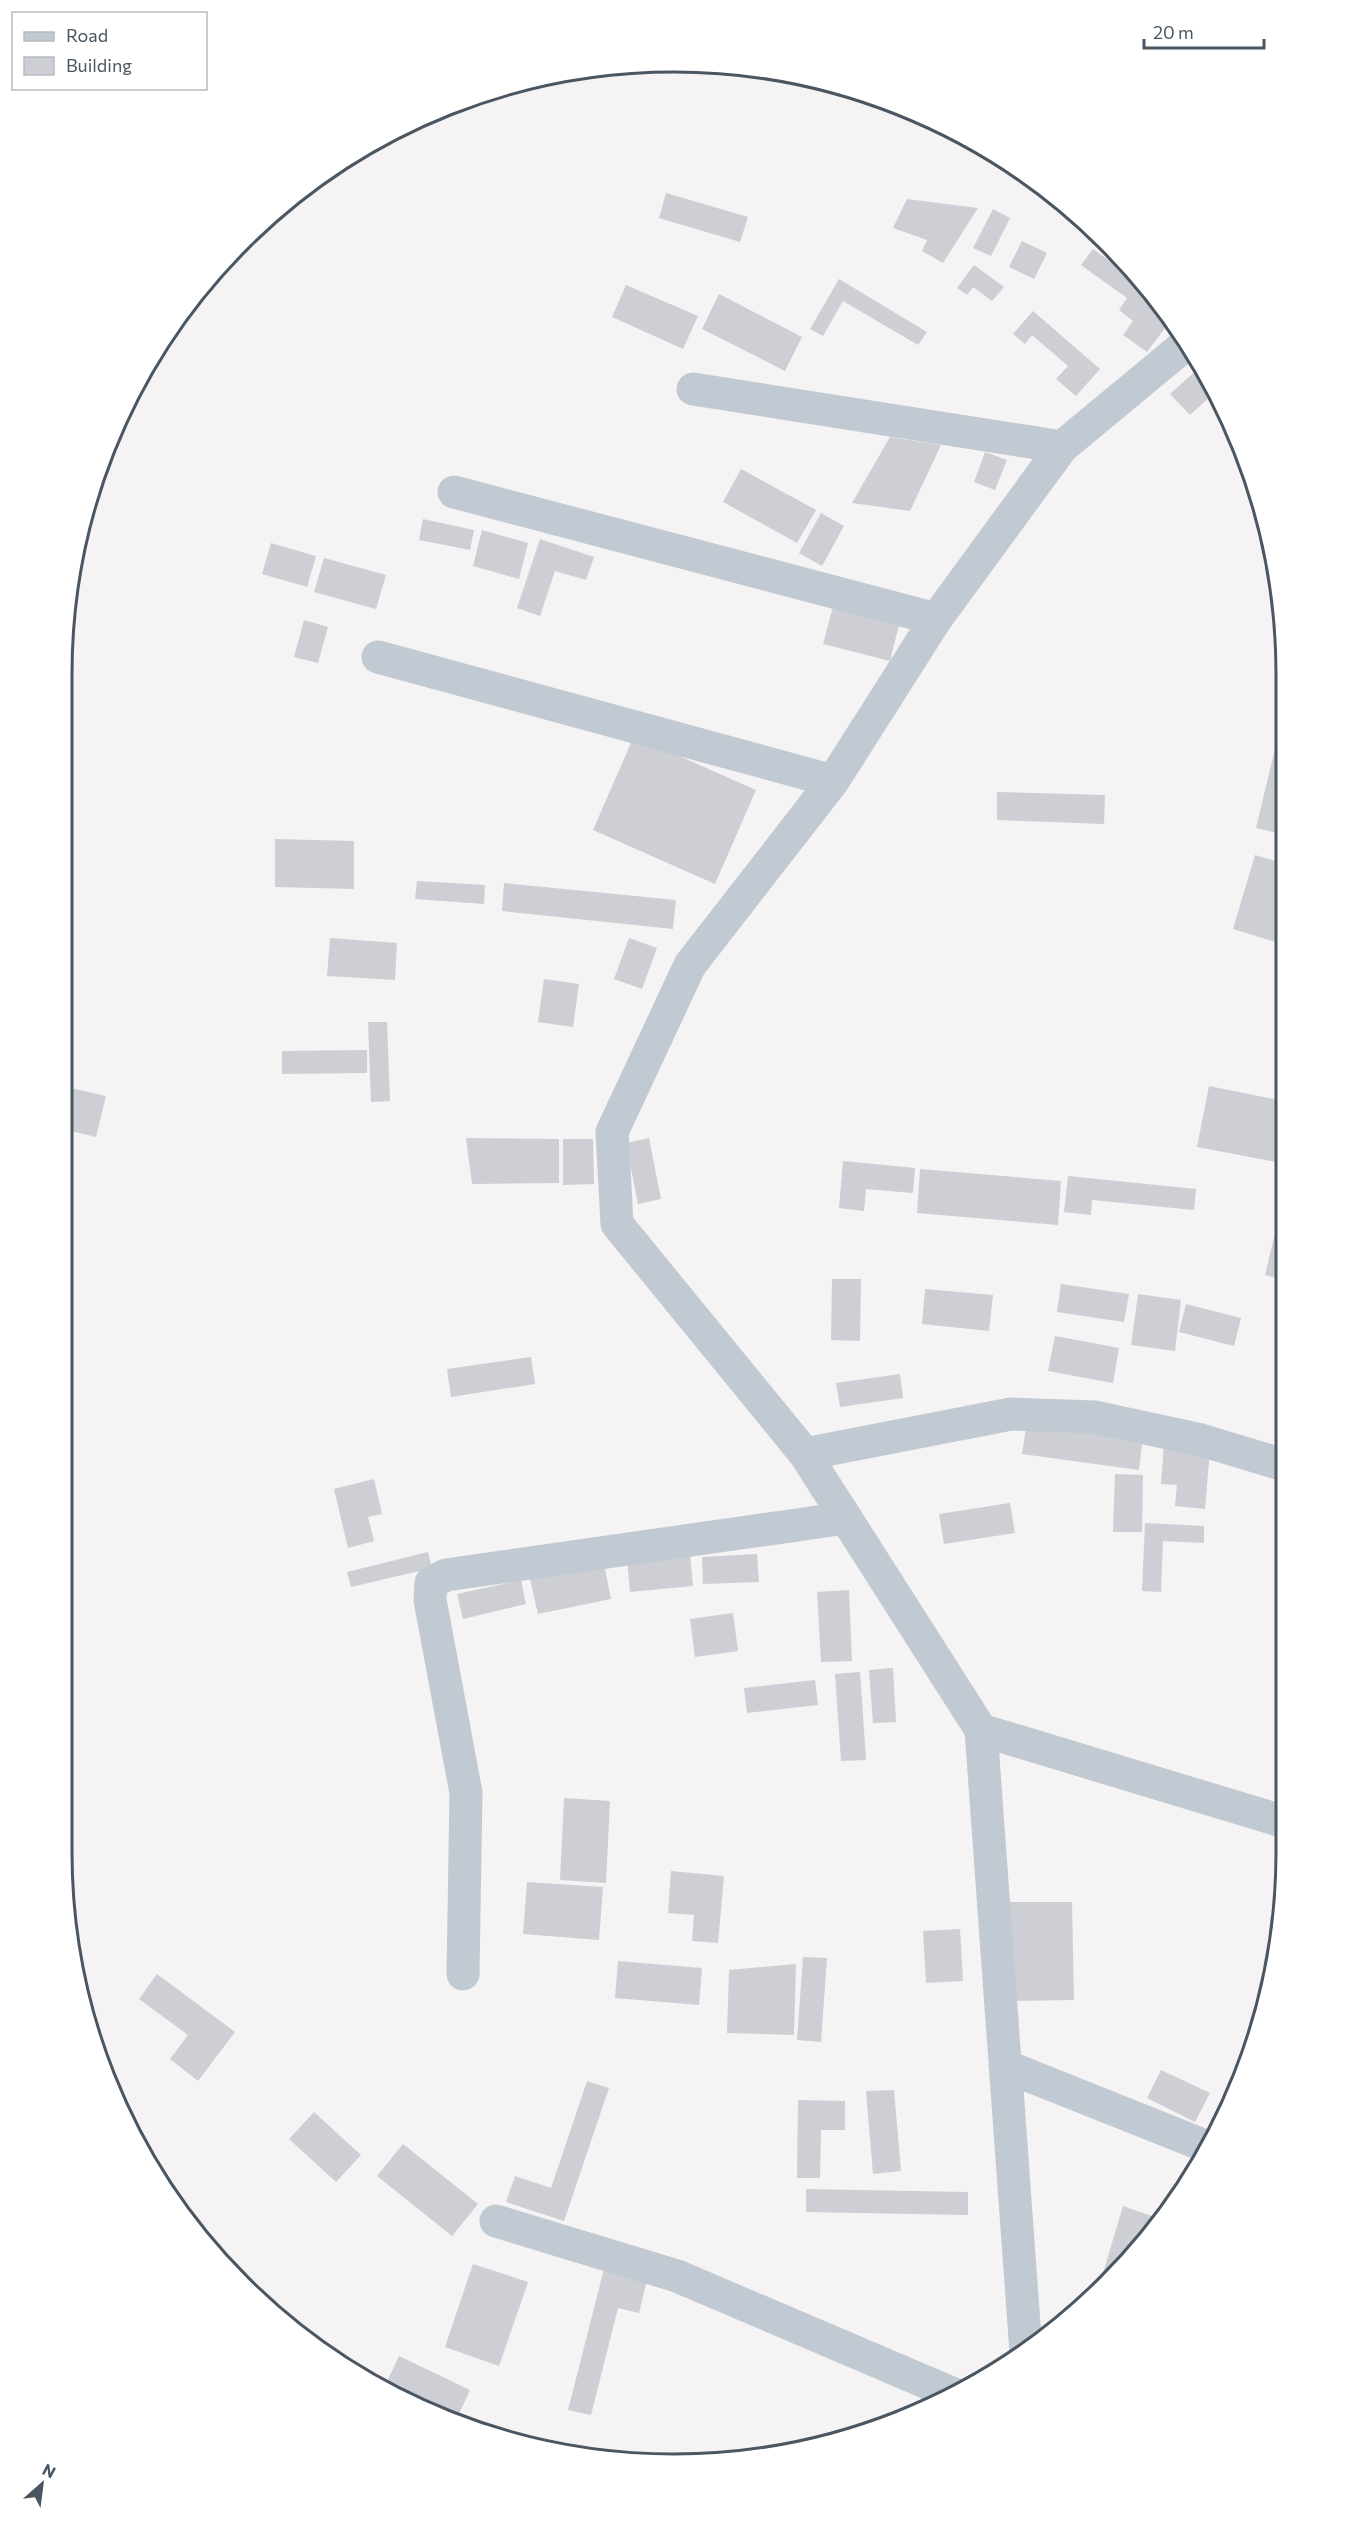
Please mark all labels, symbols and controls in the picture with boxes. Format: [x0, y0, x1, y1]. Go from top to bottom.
legend [12, 12, 207, 90]
scale bar [1144, 12, 1264, 50]
text: 20 m [1153, 21, 1194, 43]
text: Road [66, 24, 108, 46]
text: Building [66, 54, 132, 76]
north arrow [12, 2454, 72, 2514]
text: N [40, 2459, 59, 2482]

